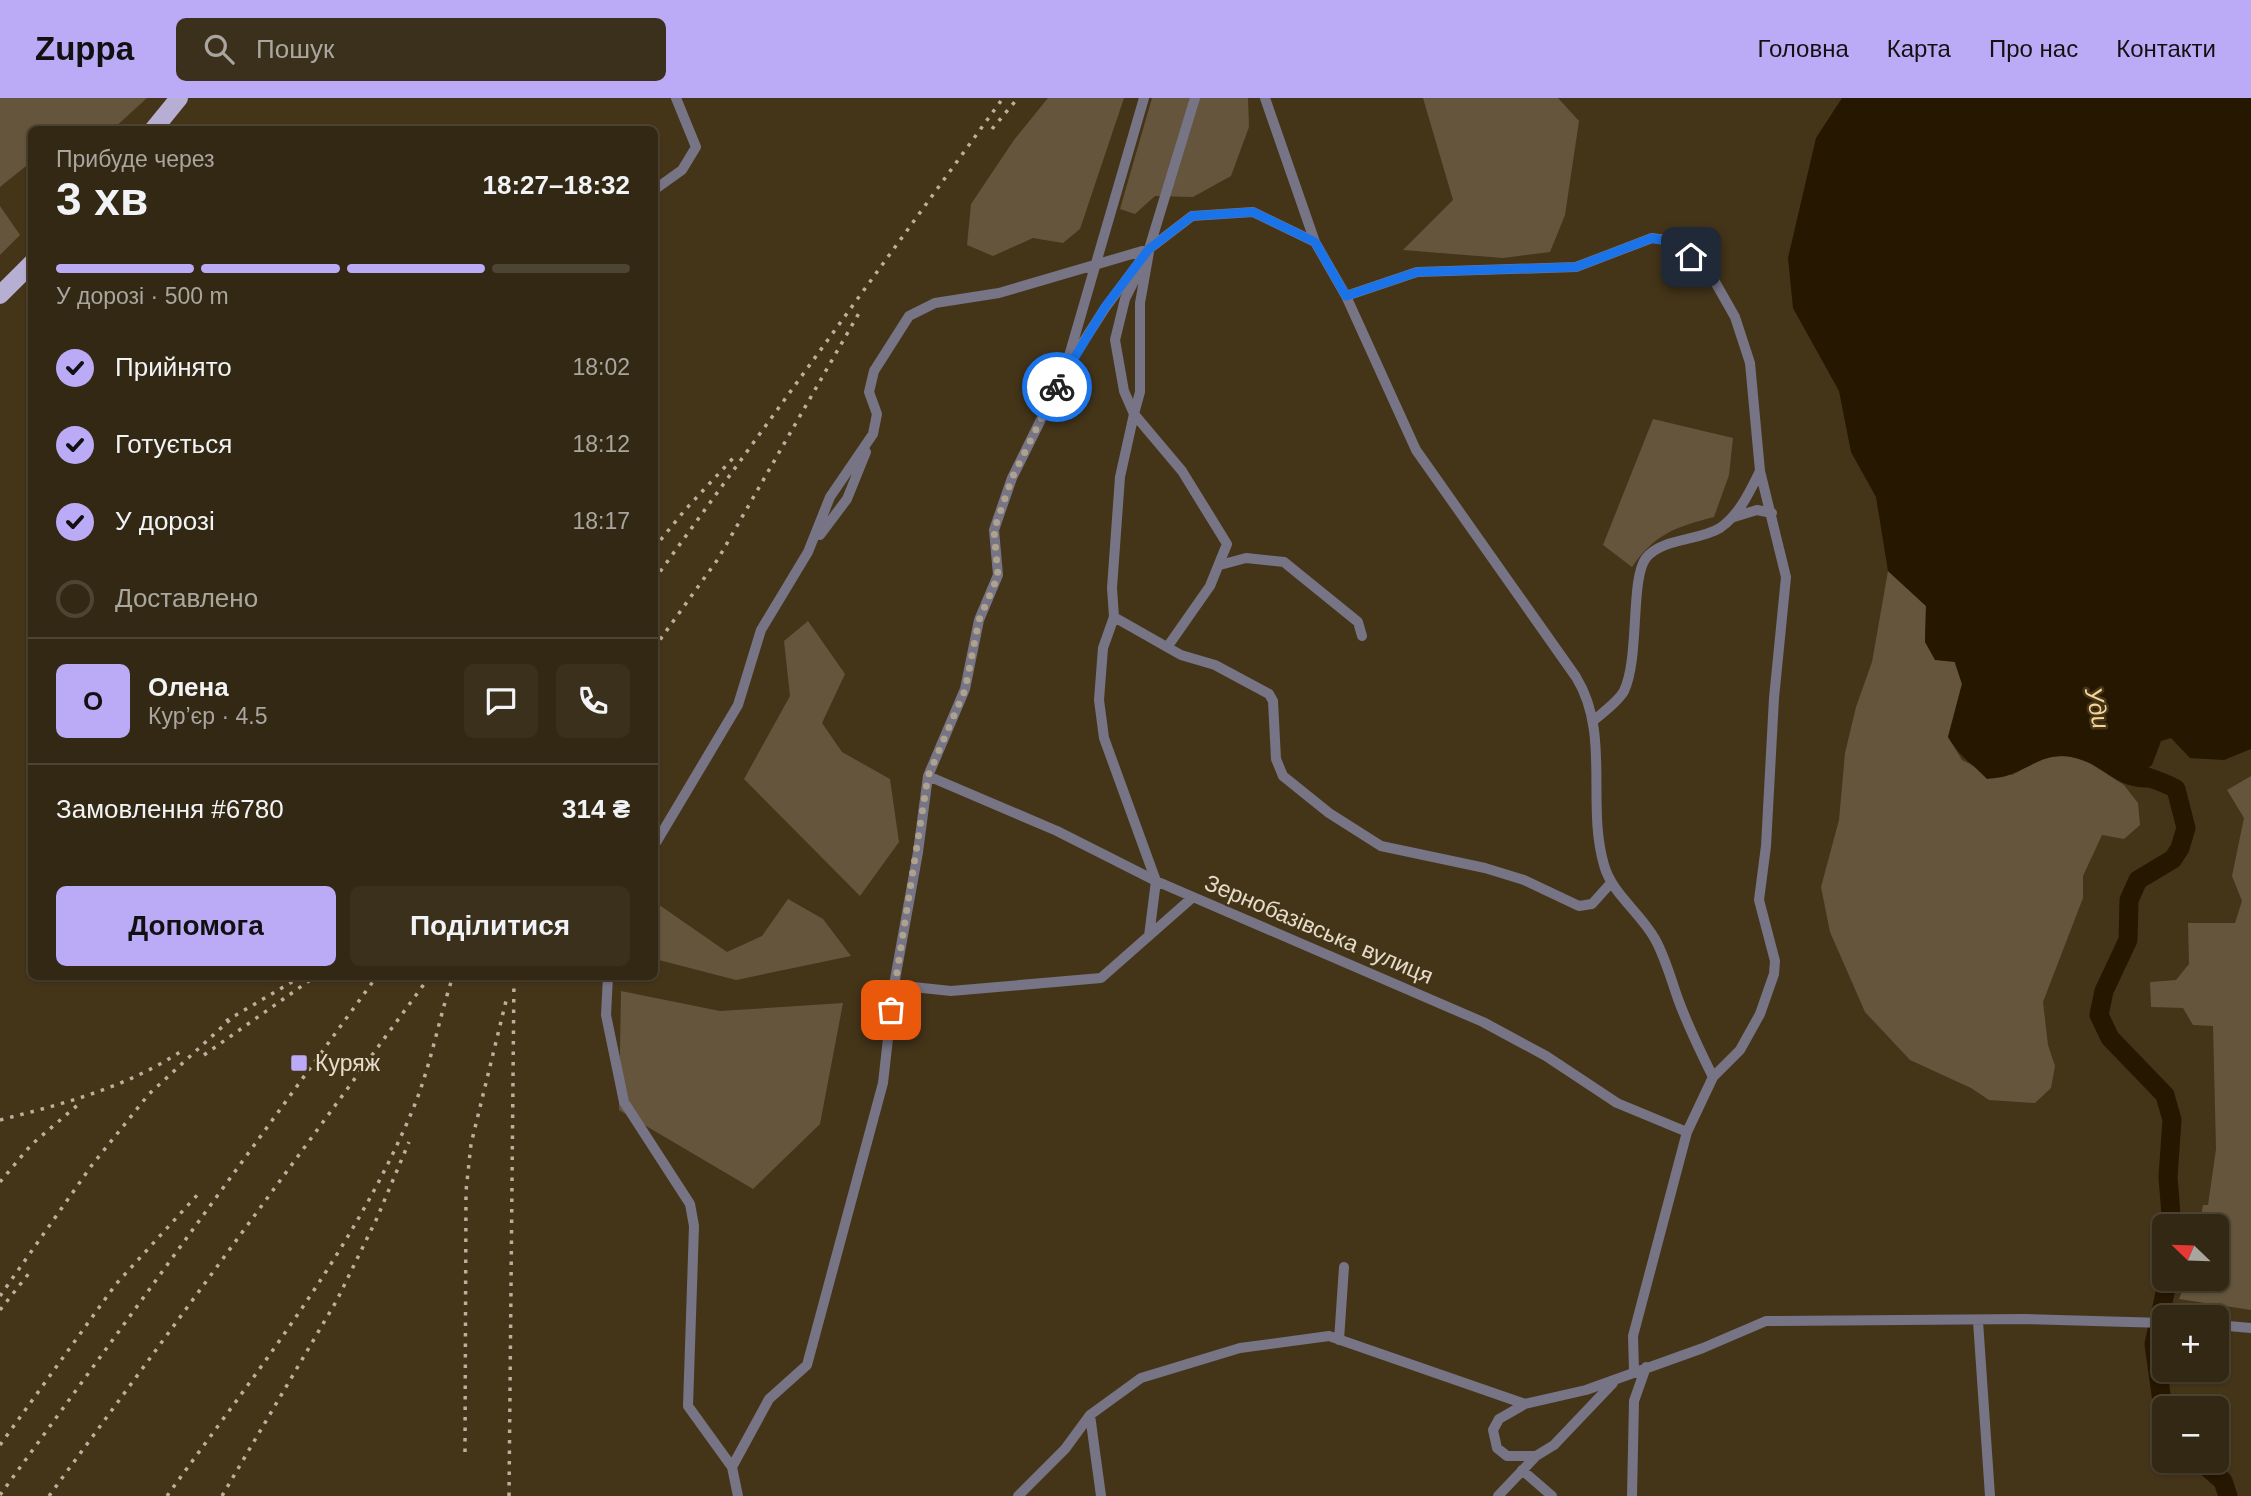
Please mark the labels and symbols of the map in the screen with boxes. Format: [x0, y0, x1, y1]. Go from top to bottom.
pin [1661, 227, 1721, 287]
courier [1022, 352, 1092, 422]
water label: Уди [2080, 684, 2115, 731]
street label: Зернобазівська вулиця [1201, 869, 1437, 989]
pin [861, 980, 921, 1040]
place label: Куряж [315, 1050, 381, 1076]
marker: Куряж [289, 1053, 309, 1073]
north arrow [2152, 1214, 2230, 1292]

